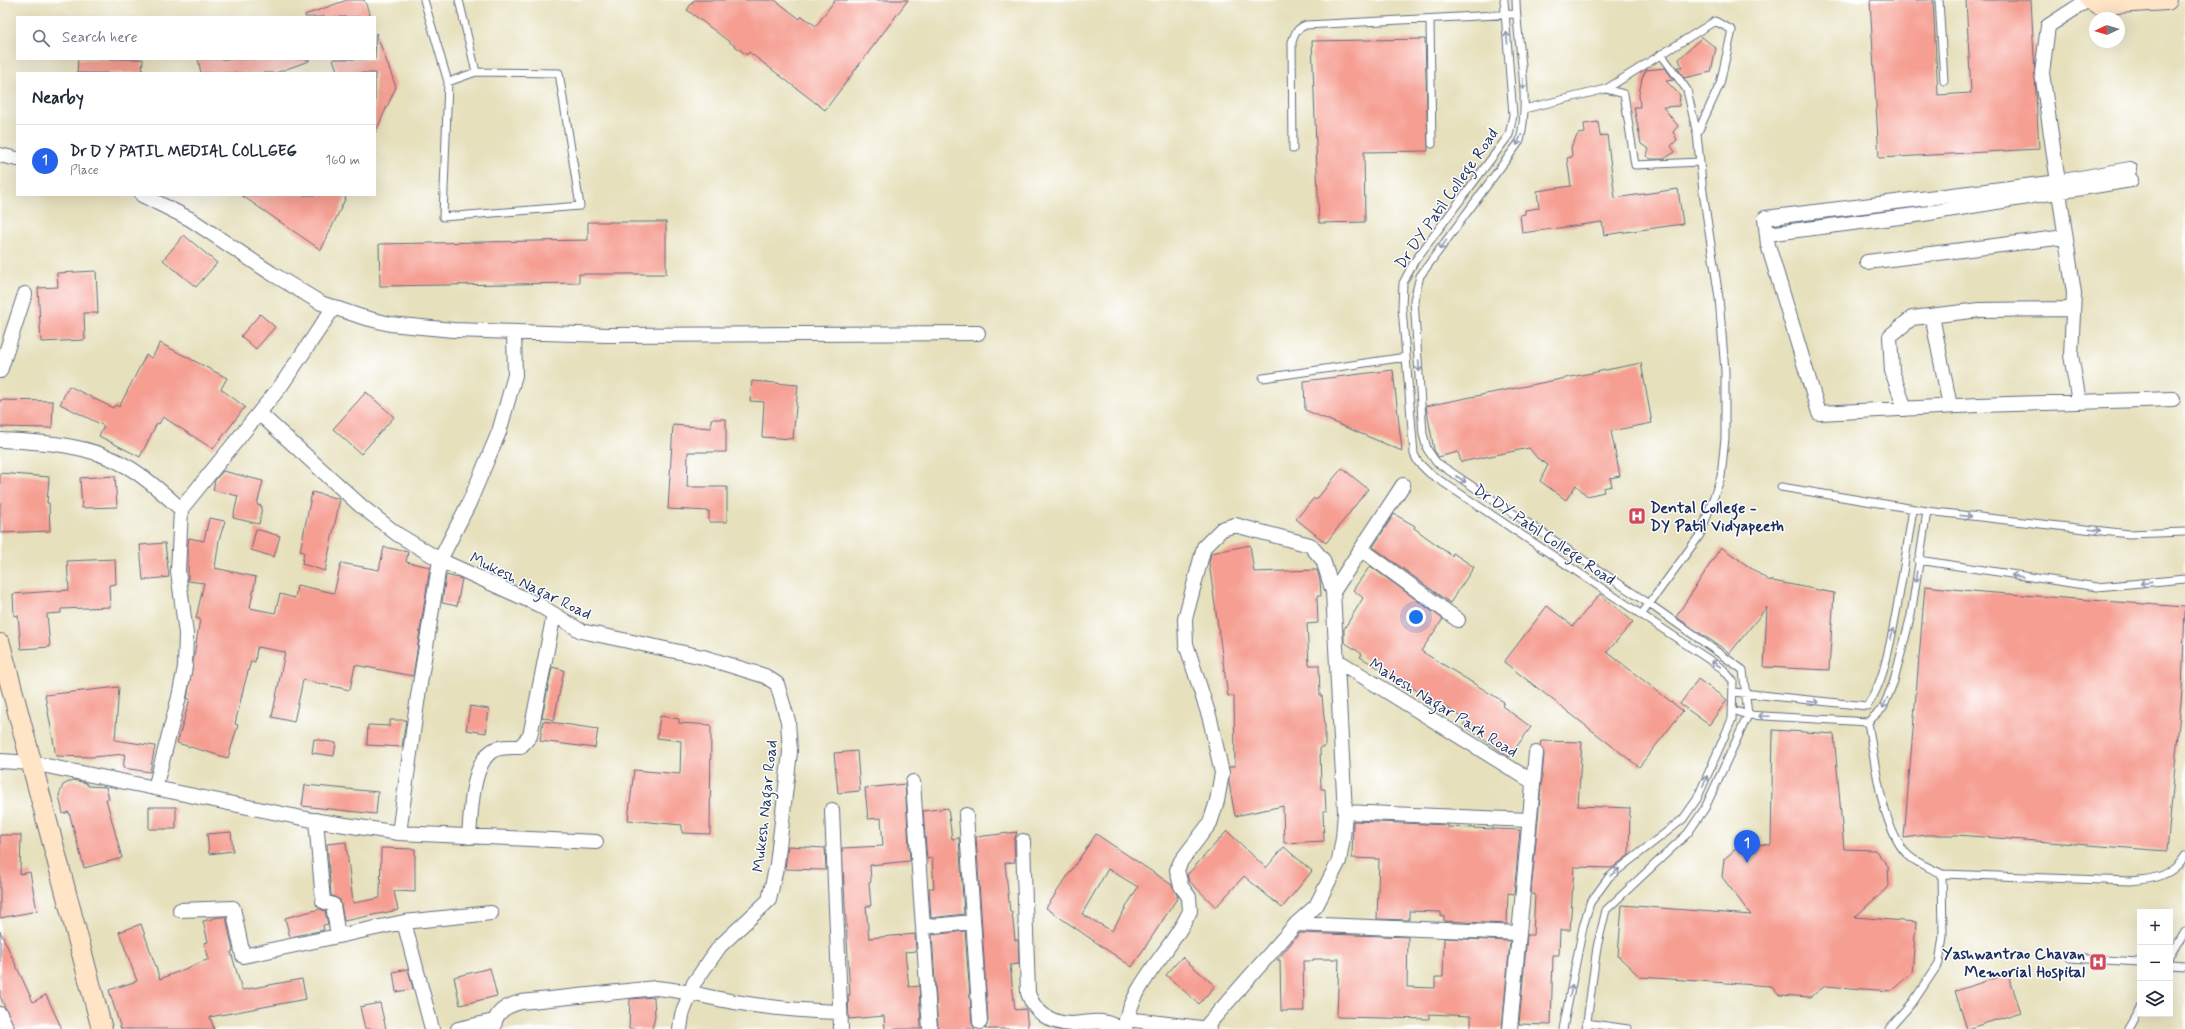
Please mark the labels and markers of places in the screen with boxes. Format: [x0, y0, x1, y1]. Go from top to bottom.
place label: Dental College - DY Patil Vidyapeeth [1650, 498, 1784, 537]
hospital icon: Dental College - DY Patil Vidyapeeth [1627, 506, 1647, 526]
pin: 1 [1734, 830, 1760, 863]
place label: Yashwantrao Chavan Memorial Hospital [1942, 944, 2085, 983]
hospital icon: Yashwantrao Chavan Memorial Hospital [2088, 952, 2108, 972]

